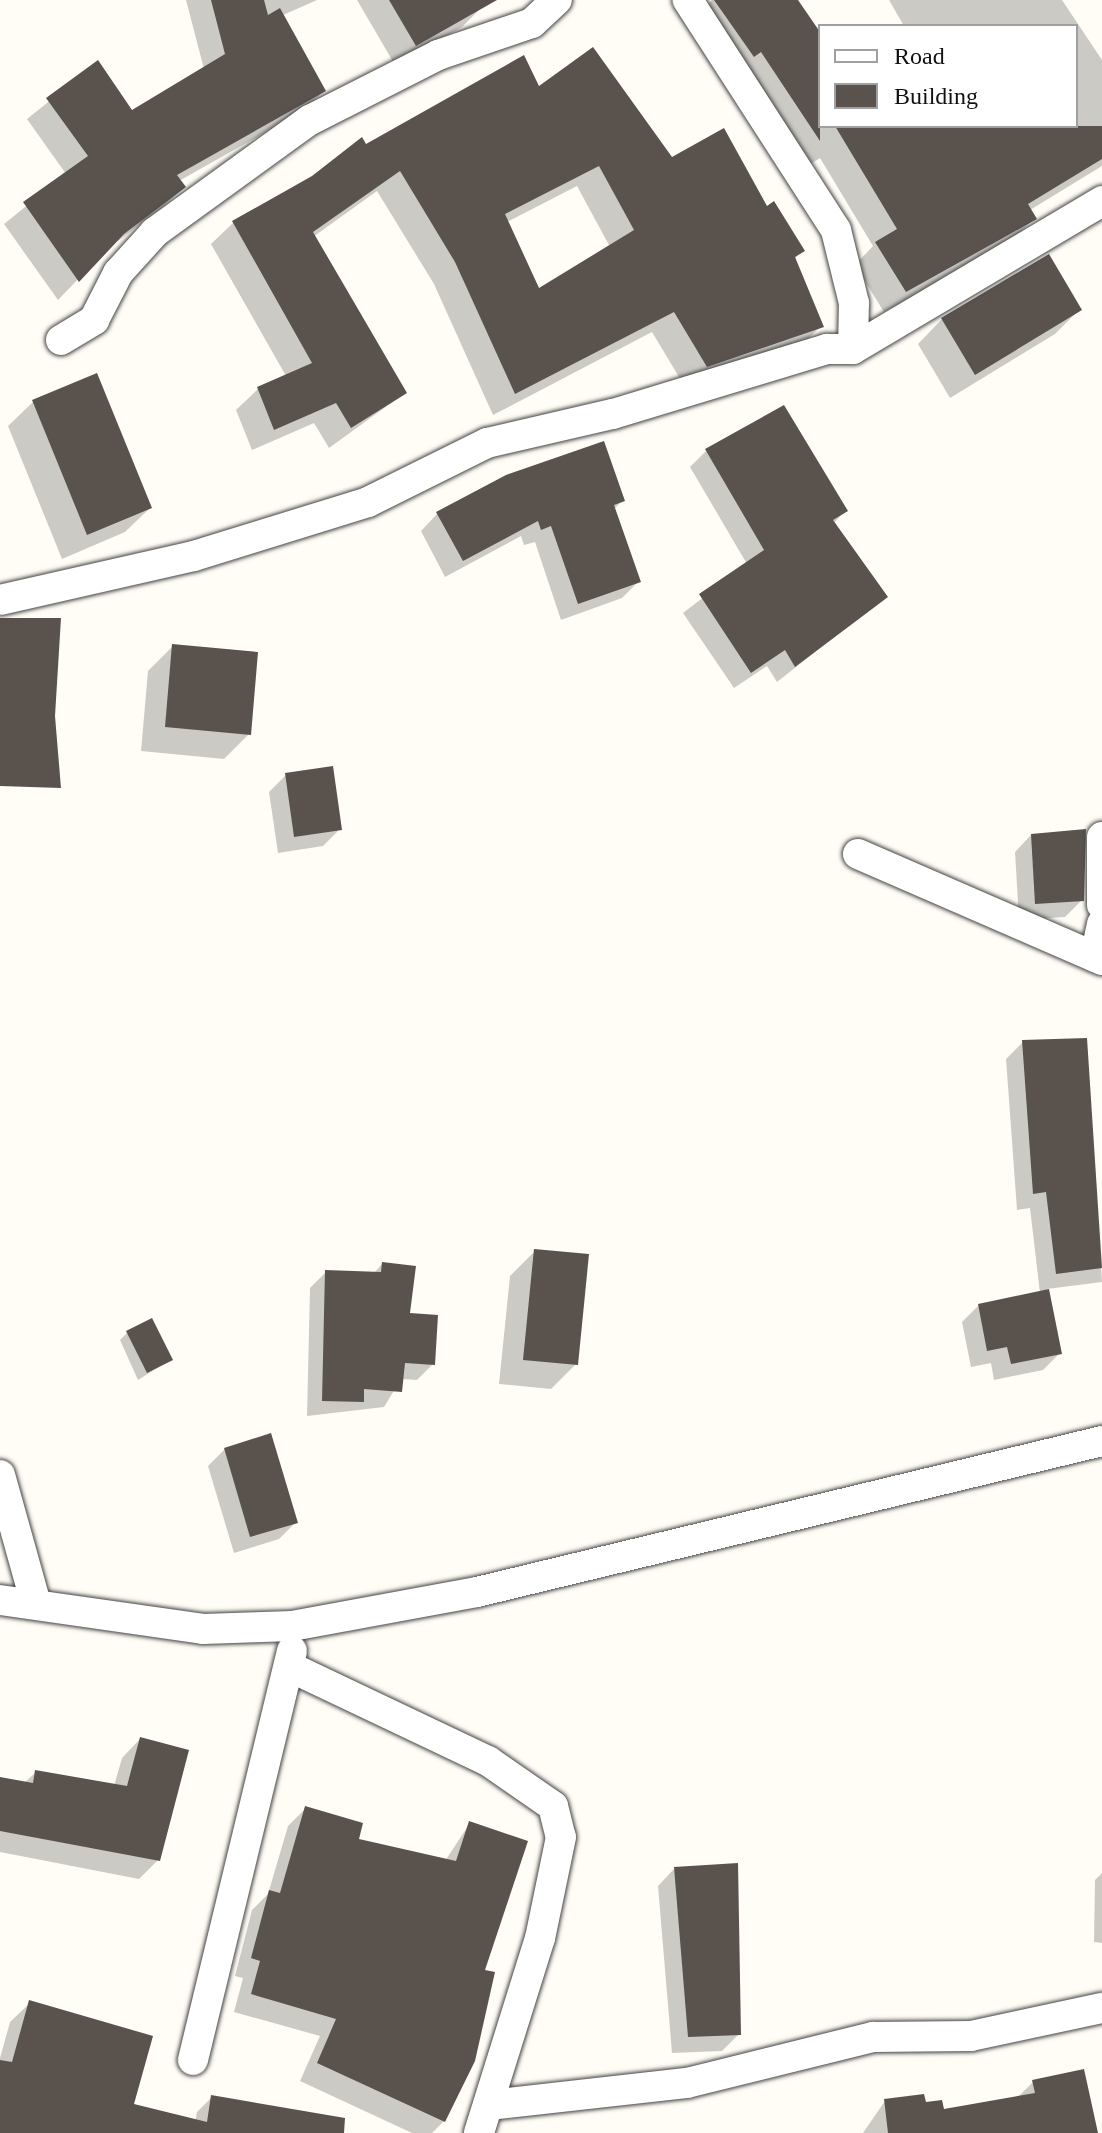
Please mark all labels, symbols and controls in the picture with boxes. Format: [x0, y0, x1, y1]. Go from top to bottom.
legend [818, 24, 1078, 128]
text: Road [894, 43, 945, 69]
text: Building [894, 83, 978, 109]

